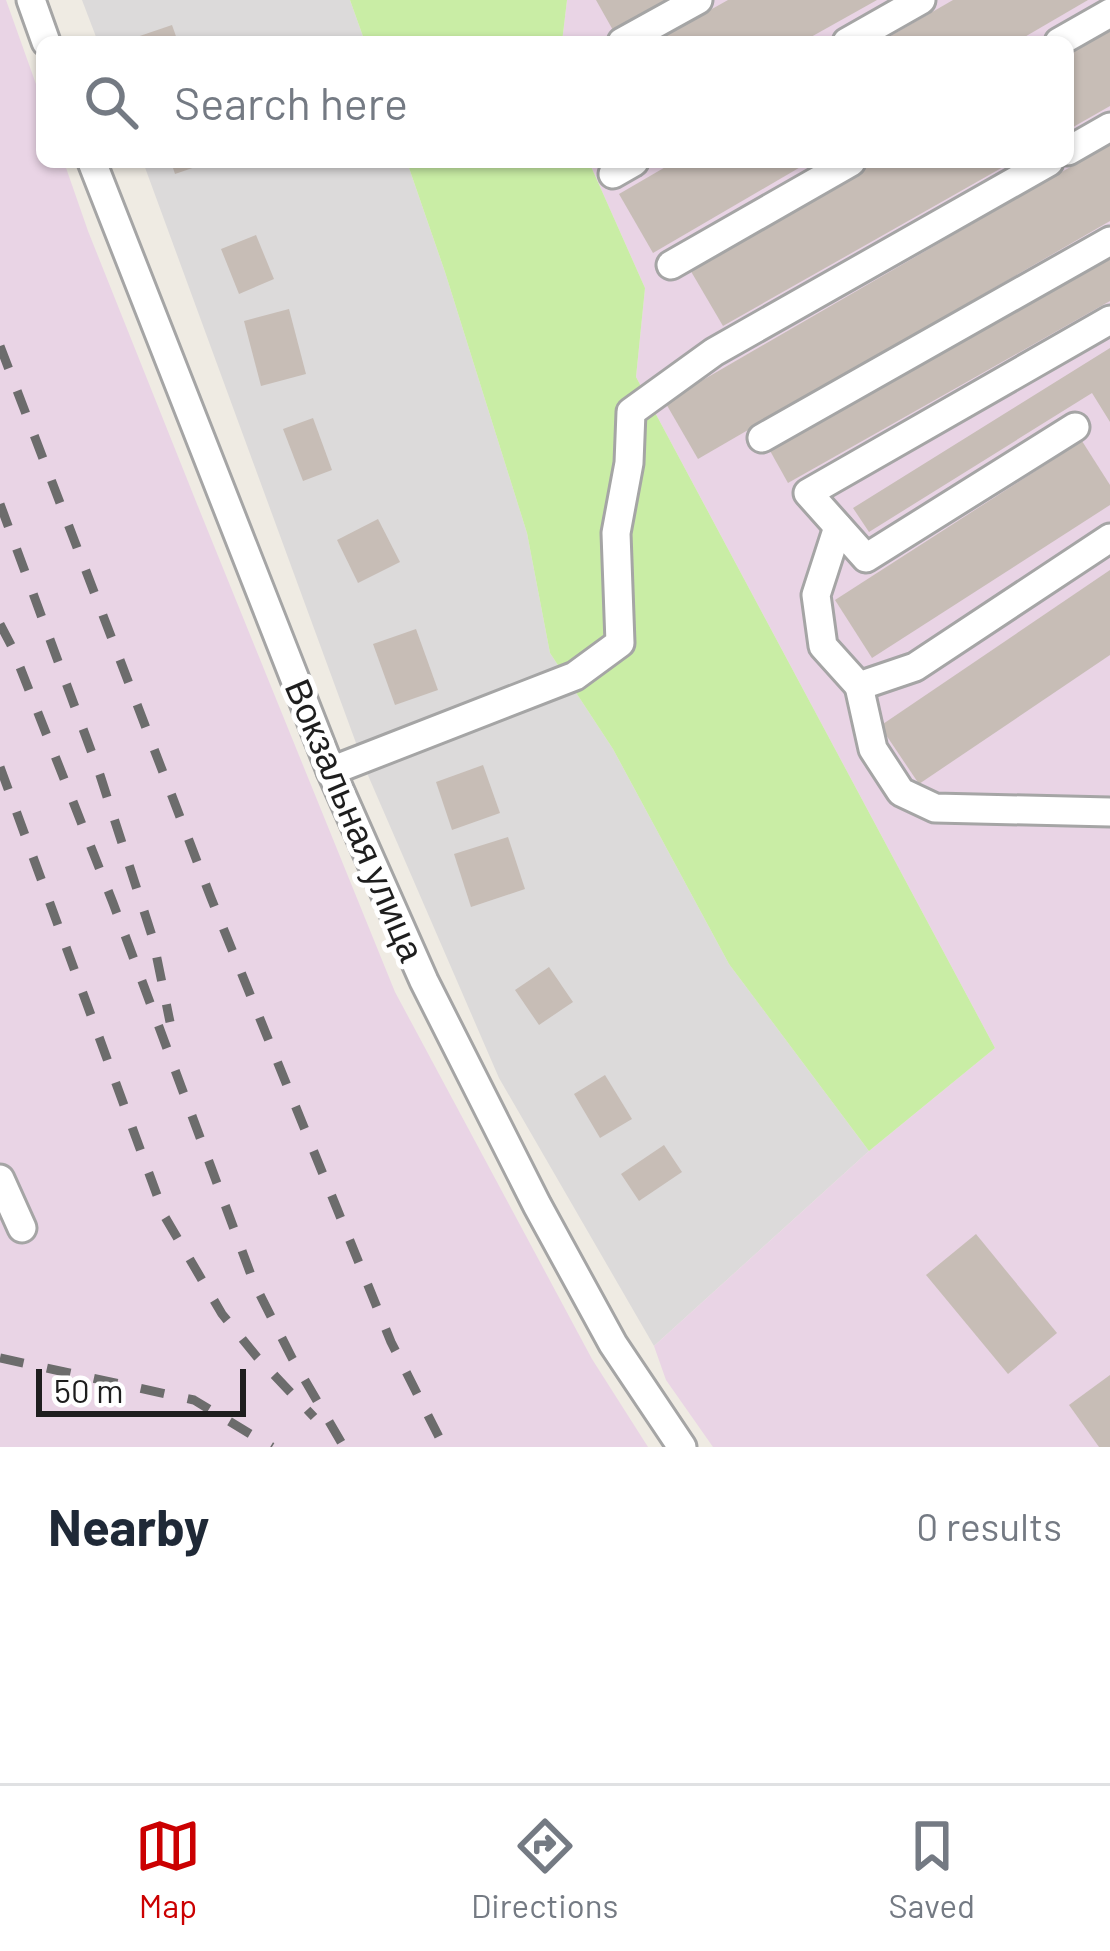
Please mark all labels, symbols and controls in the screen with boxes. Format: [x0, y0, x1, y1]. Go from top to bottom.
search box [36, 36, 1074, 168]
icon: search [78, 69, 144, 135]
text: Search here [174, 75, 408, 129]
street label: Вокзальная улица [277, 672, 436, 968]
scale bar [36, 1363, 246, 1416]
text: 50 m [54, 1370, 124, 1410]
text: Nearby [48, 1495, 209, 1556]
text: 0 results [916, 1502, 1062, 1549]
tab: Map [135, 1813, 201, 1925]
tab: Directions [471, 1813, 618, 1925]
tab: Saved [888, 1813, 975, 1925]

